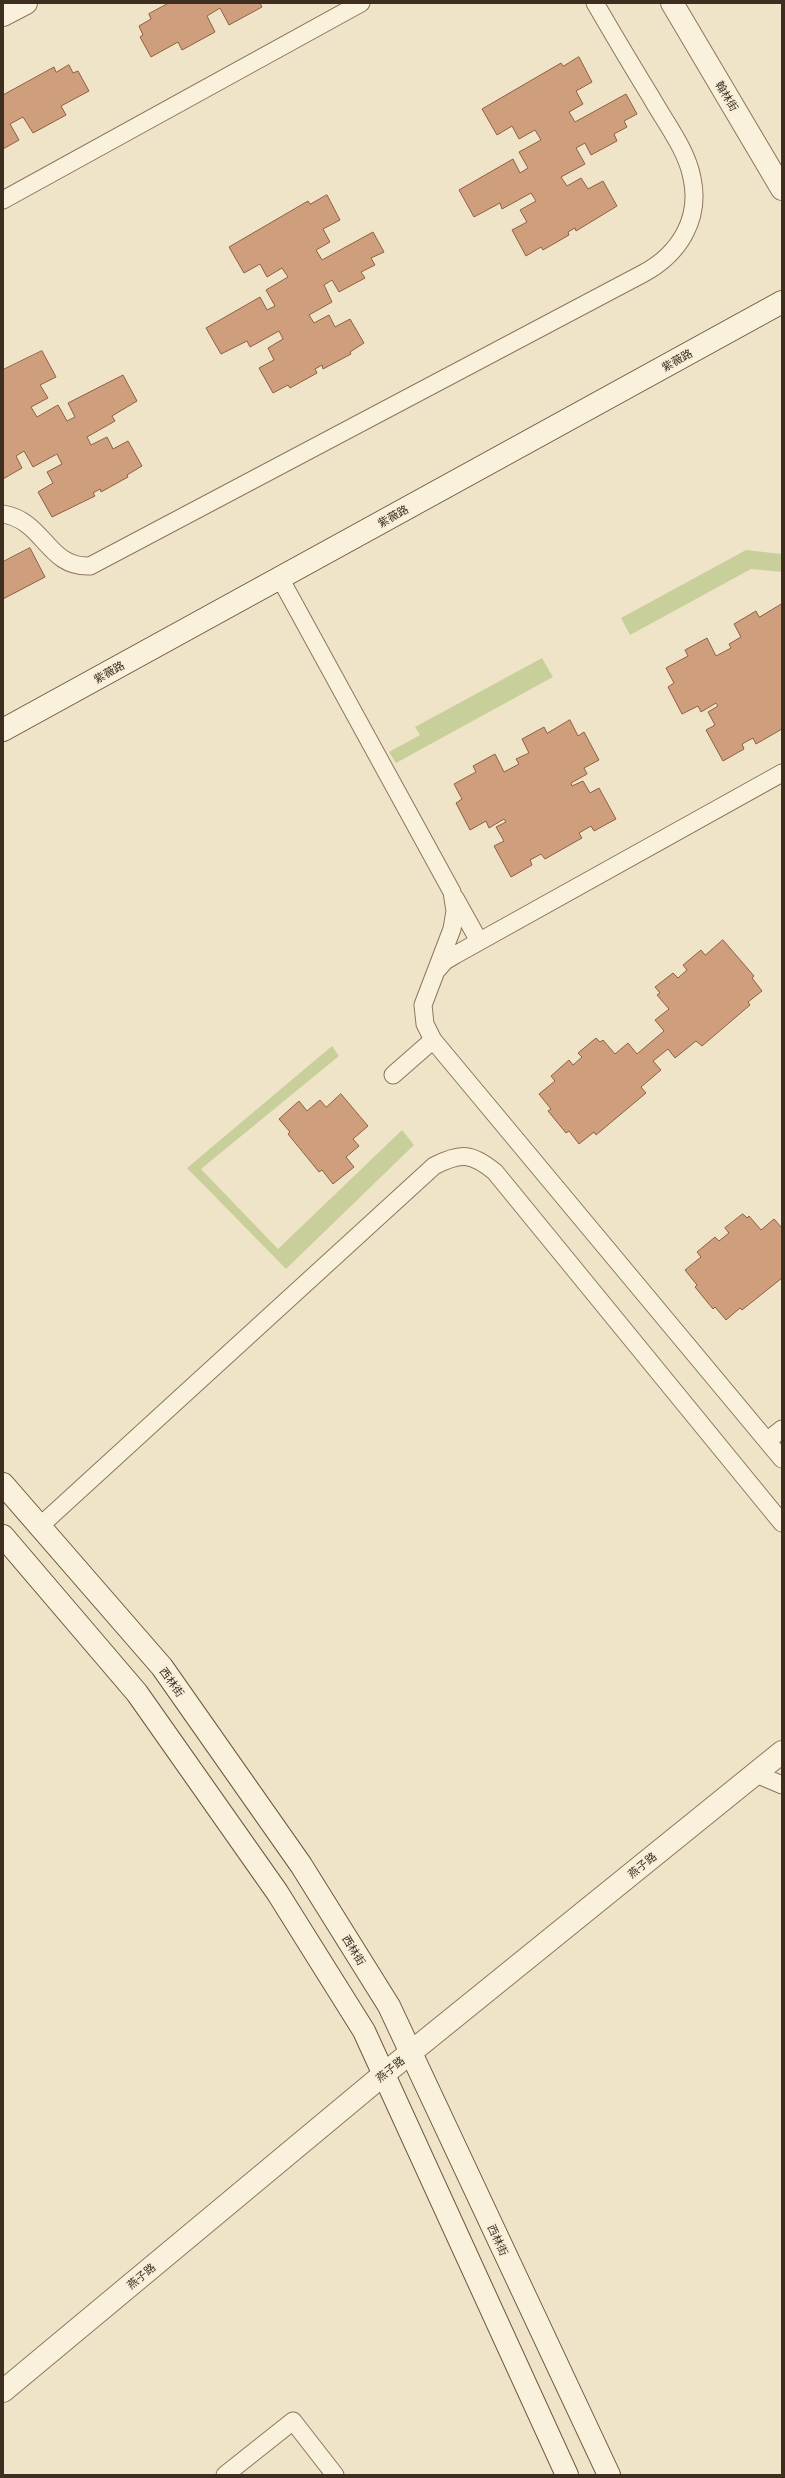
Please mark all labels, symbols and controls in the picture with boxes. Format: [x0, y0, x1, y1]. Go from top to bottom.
street label: 翰林街 [713, 78, 741, 114]
street label: 紫薇路 [659, 346, 695, 374]
street label: 紫薇路 [375, 502, 411, 530]
street label: 紫薇路 [91, 658, 127, 686]
street label: 西林街 [157, 1665, 187, 1699]
street label: 燕子路 [625, 1849, 659, 1881]
street label: 西林街 [340, 1933, 368, 1967]
street label: 燕子路 [373, 2053, 407, 2085]
street label: 西林街 [485, 2222, 511, 2258]
street label: 燕子路 [124, 2260, 158, 2292]

